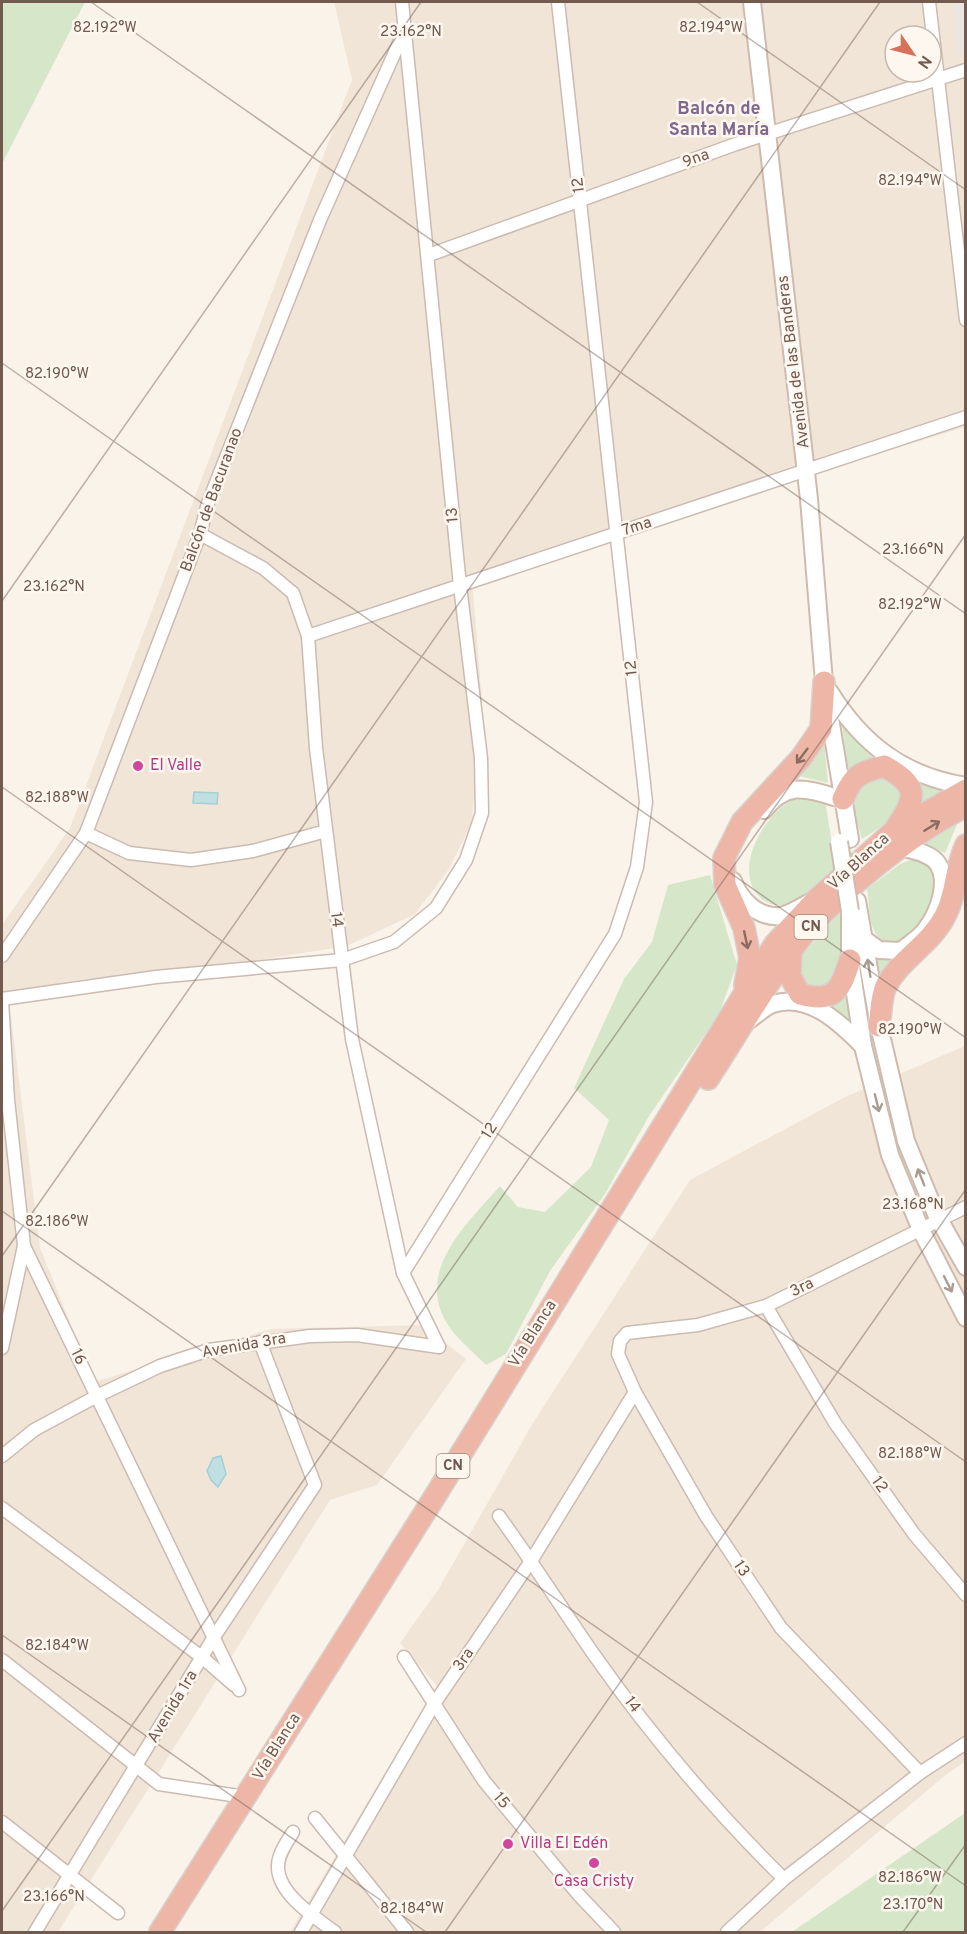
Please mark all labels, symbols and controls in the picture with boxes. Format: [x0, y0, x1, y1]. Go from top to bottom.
text: 82.192°W [73, 19, 137, 38]
text: 82.194°W [679, 19, 743, 38]
text: 23.162°N [380, 23, 442, 42]
north arrow [883, 24, 943, 84]
text: N [912, 51, 935, 72]
district label: Balcón de Santa María [669, 98, 769, 142]
street label: 9na [680, 145, 712, 173]
text: 82.194°W [878, 172, 942, 191]
street label: 12 [568, 176, 590, 194]
street label: Avenida de las Banderas [773, 274, 815, 450]
text: 82.190°W [25, 365, 89, 384]
street label: Balcón de Bacuranao [177, 425, 247, 575]
street label: 13 [442, 506, 464, 524]
street label: 7ma [620, 513, 654, 541]
text: 23.166°N [882, 541, 944, 560]
text: 23.162°N [23, 578, 85, 597]
text: 82.192°W [878, 596, 942, 615]
street label: 12 [621, 659, 643, 677]
one-way arrow [796, 747, 809, 763]
place label: El Valle [150, 756, 202, 776]
marker: El Valle [131, 759, 145, 773]
text: 82.188°W [25, 789, 89, 808]
one-way arrow [924, 819, 941, 832]
street label: Vía Blanca [824, 829, 894, 895]
street label: 14 [325, 911, 347, 929]
road number: CN [794, 915, 828, 939]
one-way arrow [741, 930, 753, 949]
one-way arrow [864, 958, 875, 978]
text: 82.190°W [878, 1021, 942, 1040]
one-way arrow [871, 1093, 883, 1112]
street label: 12 [477, 1119, 503, 1143]
one-way arrow [915, 1168, 926, 1187]
text: 23.168°N [882, 1196, 944, 1215]
text: 82.186°W [25, 1213, 89, 1232]
street label: 3ra [787, 1274, 817, 1302]
one-way arrow [943, 1274, 954, 1292]
street label: Vía Blanca [505, 1297, 561, 1371]
street label: Avenida 3ra [200, 1329, 288, 1363]
street label: 16 [66, 1346, 90, 1368]
text: 82.188°W [878, 1445, 942, 1464]
road number: CN [436, 1454, 470, 1478]
street label: 12 [866, 1473, 892, 1497]
street label: 13 [728, 1557, 754, 1581]
text: 82.184°W [25, 1637, 89, 1656]
street label: 3ra [449, 1644, 479, 1676]
street label: Avenida 1ra [143, 1667, 203, 1747]
street label: 14 [619, 1693, 645, 1717]
street label: Vía Blanca [249, 1710, 305, 1784]
street label: 15 [488, 1788, 514, 1814]
place label: Villa El Edén [520, 1834, 608, 1854]
marker: Villa El Edén [501, 1837, 515, 1851]
marker: Casa Cristy [587, 1856, 601, 1870]
text: 82.186°W [878, 1869, 942, 1888]
place label: Casa Cristy [554, 1872, 634, 1892]
text: 23.166°N [23, 1888, 85, 1907]
text: 23.170°N [883, 1896, 943, 1915]
text: 82.184°W [380, 1900, 444, 1919]

